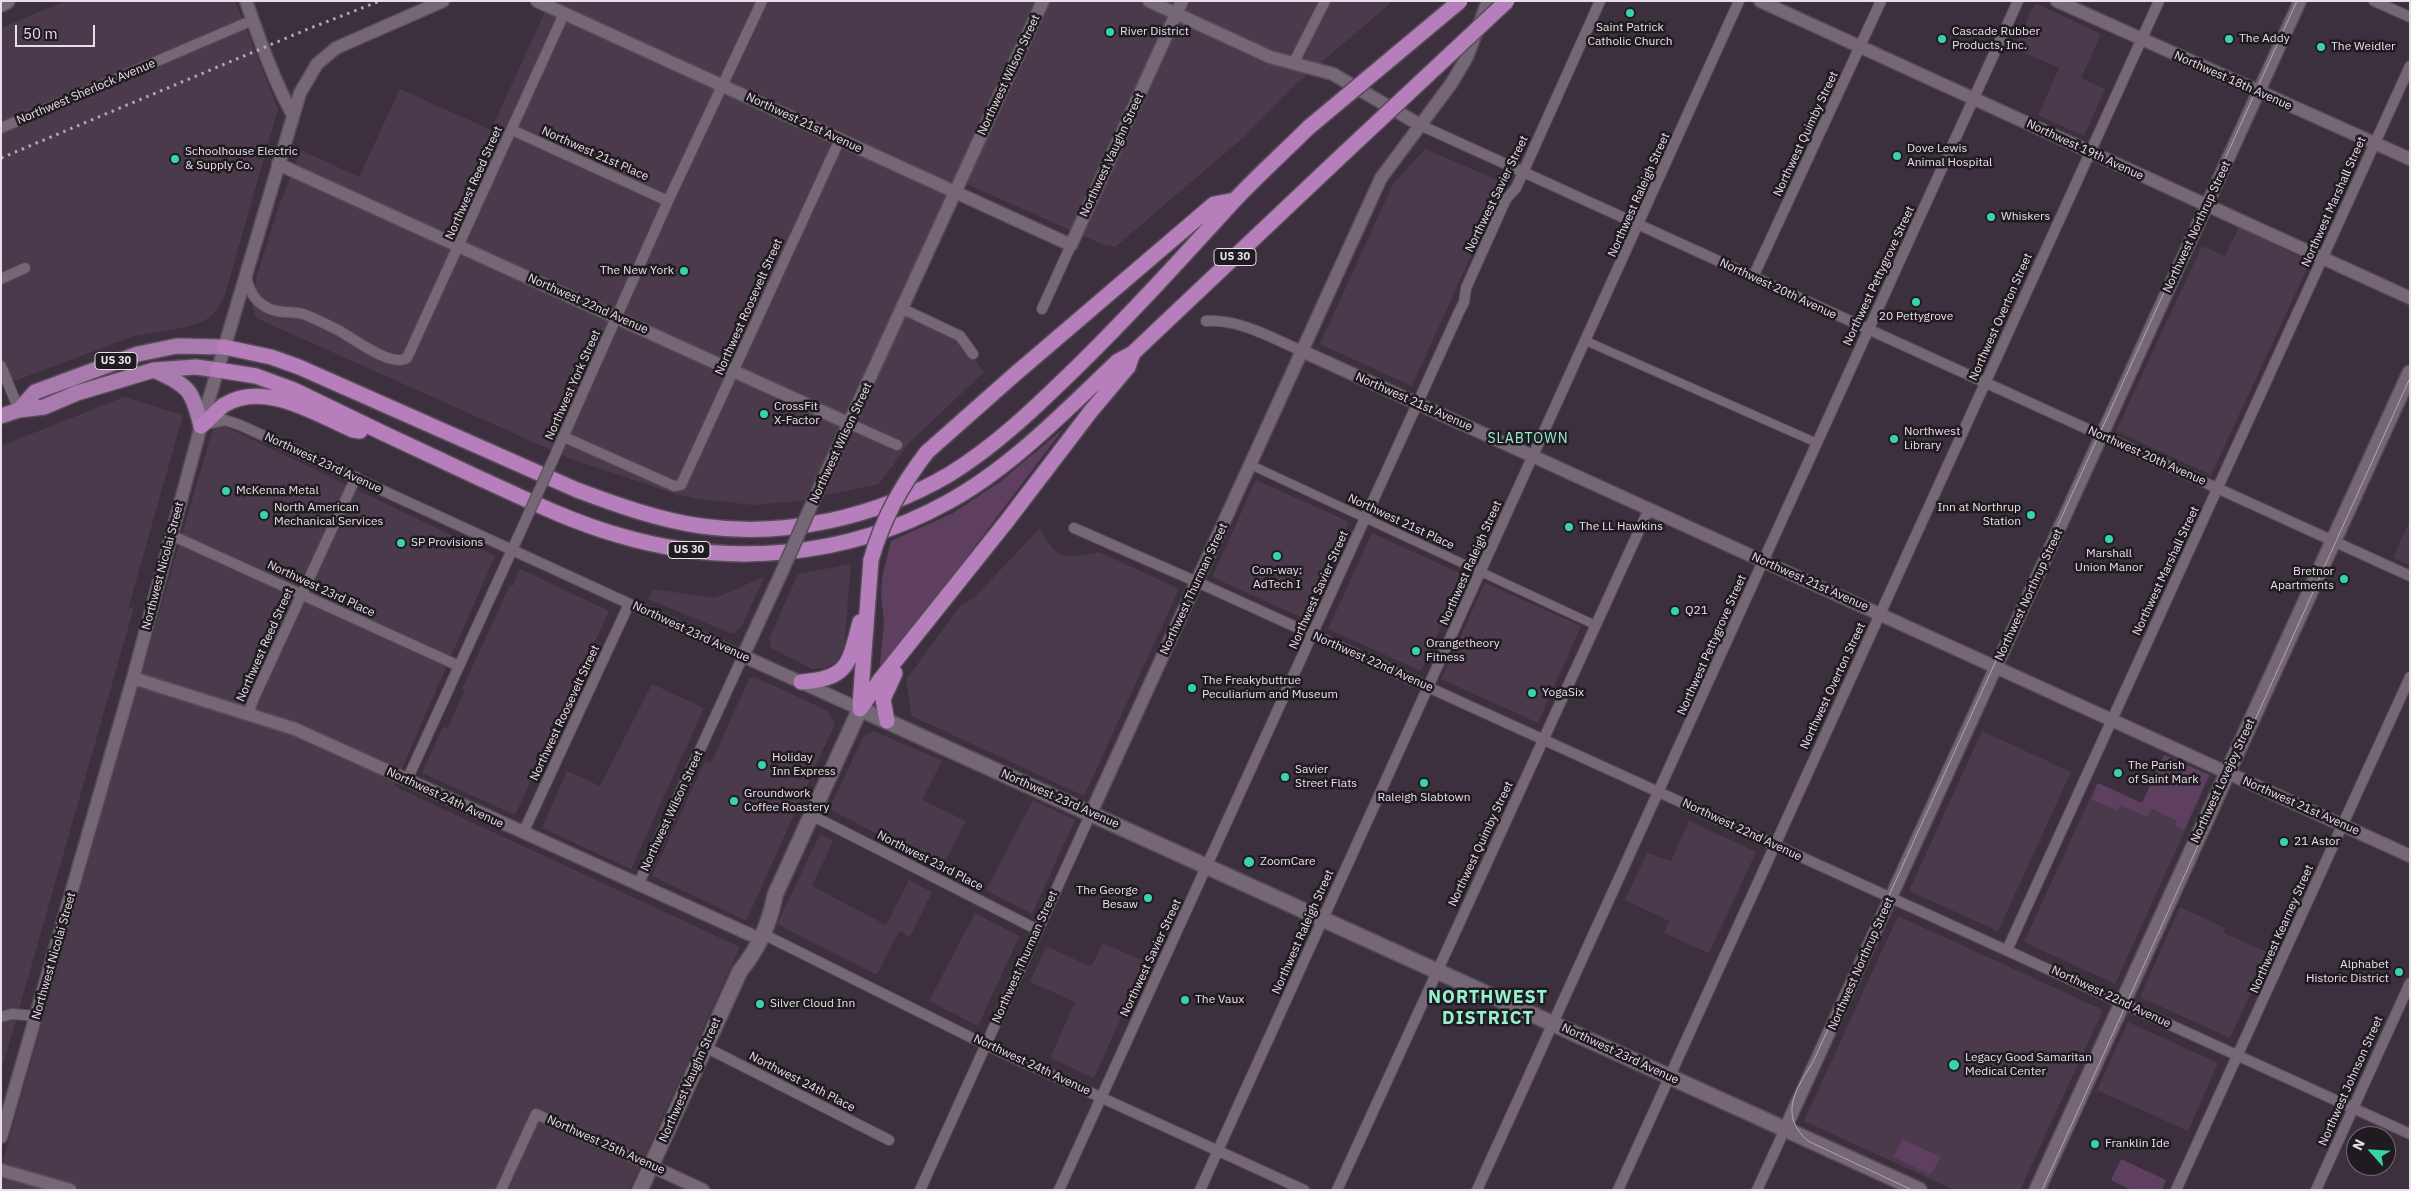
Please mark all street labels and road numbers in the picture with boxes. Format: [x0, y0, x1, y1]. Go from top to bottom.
street label: Northwest Wilson Street [975, 12, 1043, 138]
street label: Northwest 18th Avenue [2172, 48, 2294, 114]
street label: Northwest Sherlock Avenue [15, 56, 157, 128]
street label: Northwest Quimby Street [1771, 69, 1841, 199]
street label: Northwest 21st Avenue [744, 90, 864, 156]
street label: Northwest Vaughn Street [1077, 91, 1147, 219]
street label: Northwest 19th Avenue [2024, 117, 2146, 183]
street label: Northwest Reed Street [442, 124, 506, 242]
street label: Northwest 21st Place [539, 124, 651, 184]
street label: Northwest Raleigh Street [1605, 130, 1673, 260]
street label: Northwest Savier Street [1462, 133, 1532, 255]
street label: Northwest Marshall Street [2299, 135, 2369, 269]
street label: Northwest Northrup Street [2160, 159, 2234, 295]
street label: Northwest Pettygrove Street [1840, 204, 1918, 348]
street label: Northwest Roosevelt Street [712, 236, 786, 378]
road number: US 30 [1214, 248, 1256, 266]
street label: Northwest Overton Street [1966, 251, 2036, 383]
street label: Northwest 20th Avenue [1717, 256, 1839, 322]
street label: Northwest 22nd Avenue [526, 271, 650, 337]
street label: Northwest York Street [542, 328, 604, 442]
road number: US 30 [95, 352, 137, 370]
street label: Northwest 21st Avenue [1353, 370, 1475, 434]
street label: Northwest Wilson Street [807, 380, 875, 506]
street label: Northwest 20th Avenue [2086, 423, 2208, 489]
street label: Northwest 23rd Avenue [262, 429, 384, 497]
street label: Northwest 21st Place [1345, 491, 1457, 553]
street label: Northwest Raleigh Street [1437, 498, 1505, 628]
street label: Northwest Nicolai Street [139, 501, 187, 631]
street label: Northwest Marshall Street [2130, 504, 2202, 638]
street label: Northwest Thurman Street [1157, 521, 1231, 657]
street label: Northwest Northrup Street [1992, 527, 2066, 663]
street label: Northwest Savier Street [1286, 529, 1352, 651]
road number: US 30 [668, 542, 710, 558]
street label: Northwest 21st Avenue [1749, 550, 1871, 614]
street label: Northwest 23rd Place [265, 558, 377, 620]
street label: Northwest Pettygrove Street [1674, 573, 1750, 717]
street label: Northwest Reed Street [233, 586, 297, 704]
street label: Northwest 23rd Avenue [630, 598, 752, 666]
street label: Northwest Overton Street [1797, 620, 1869, 752]
street label: Northwest 22nd Avenue [1311, 629, 1435, 695]
street label: Northwest Roosevelt Street [527, 643, 603, 783]
street label: Northwest Lovejoy Street [2188, 717, 2258, 845]
street label: Northwest Wilson Street [638, 748, 706, 874]
street label: Northwest 24th Avenue [384, 765, 506, 831]
street label: Northwest 23rd Avenue [999, 766, 1121, 832]
street label: Northwest 21st Avenue [2240, 774, 2362, 838]
street label: Northwest Quimby Street [1446, 779, 1516, 909]
street label: Northwest 22nd Avenue [1680, 796, 1804, 864]
street label: Northwest 23rd Place [875, 828, 985, 894]
street label: Northwest Kearney Street [2247, 863, 2317, 995]
street label: Northwest Raleigh Street [1269, 867, 1337, 997]
street label: Northwest Thurman Street [989, 889, 1061, 1025]
street label: Northwest Nicolai Street [29, 891, 79, 1021]
street label: Northwest Northrup Street [1825, 895, 1897, 1033]
street label: Northwest Savier Street [1117, 897, 1185, 1019]
street label: Northwest 22nd Avenue [2049, 963, 2173, 1031]
street label: Northwest Johnson Street [2316, 1014, 2386, 1148]
street label: Northwest Vaughn Street [656, 1015, 724, 1145]
street label: Northwest 23rd Avenue [1559, 1020, 1681, 1088]
street label: Northwest 24th Avenue [971, 1032, 1093, 1098]
street label: Northwest 24th Place [747, 1049, 857, 1115]
street label: Northwest 25th Avenue [545, 1112, 667, 1178]

